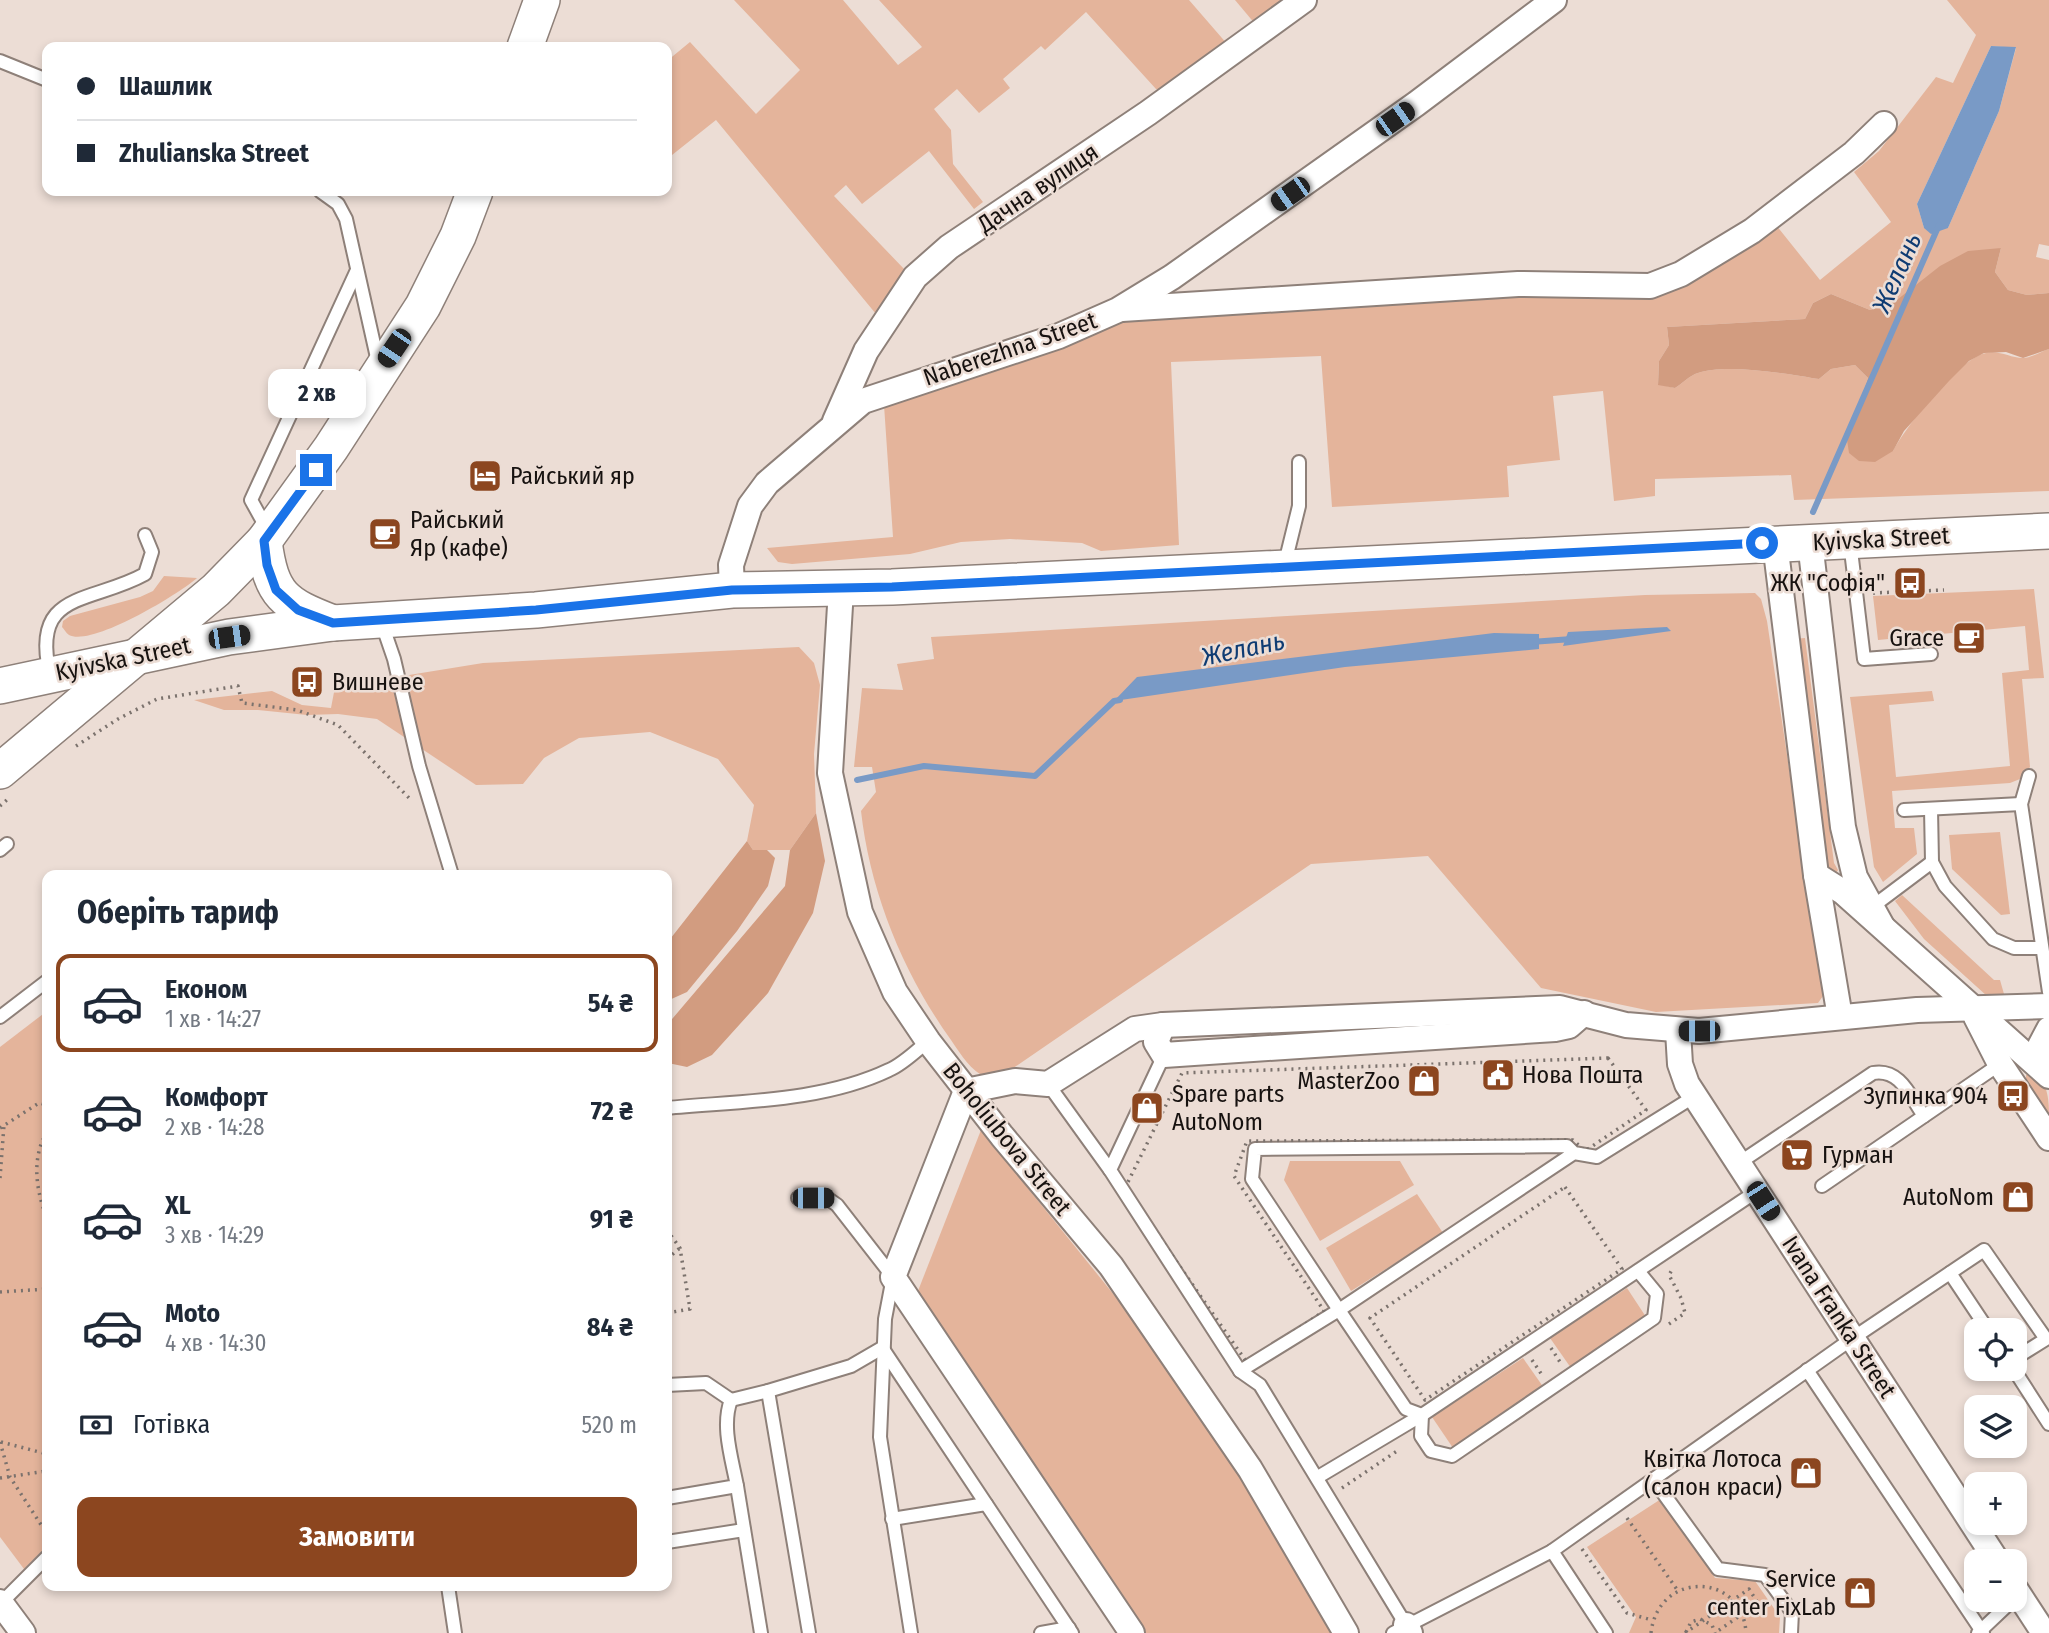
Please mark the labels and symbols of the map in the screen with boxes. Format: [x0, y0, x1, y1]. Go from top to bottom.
car [1372, 98, 1419, 140]
street label: Дачна вулиця [972, 137, 1104, 239]
car [1267, 173, 1314, 215]
water label: Желань [1865, 228, 1928, 319]
street label: Naberezhna Street [920, 306, 1101, 392]
car [374, 325, 415, 371]
callout: 2 хв [267, 368, 365, 418]
route end [300, 454, 332, 486]
hotel icon: Райський яр [466, 457, 504, 495]
place label: Райський яр [510, 462, 635, 490]
place label: Райський Яр (кафе) [410, 506, 508, 562]
cafe icon: Райський Яр (кафе) [366, 515, 404, 553]
street label: Kyivska Street [1812, 521, 1950, 557]
route start [1746, 527, 1778, 559]
bus stop icon: ЖК "Софія" [1891, 564, 1929, 602]
place label: ЖК "Софія" [1771, 569, 1885, 597]
cafe icon: Grace [1950, 619, 1988, 657]
car [207, 624, 252, 650]
place label: Grace [1889, 624, 1944, 652]
water label: Желань [1198, 625, 1287, 673]
street label: Kyivska Street [53, 631, 193, 687]
bus stop icon: Вишневе [288, 663, 326, 701]
place label: Вишневе [332, 668, 424, 696]
car [1679, 1021, 1721, 1042]
public building icon: Нова Пошта [1479, 1056, 1517, 1094]
street label: Boholiubova Street [937, 1057, 1077, 1221]
place label: Нова Пошта [1522, 1061, 1643, 1089]
shop icon: MasterZoo [1405, 1062, 1443, 1100]
place label: MasterZoo [1297, 1067, 1400, 1095]
bus stop icon: Зупинка 904 [1994, 1077, 2032, 1115]
place label: Spare parts AutoNom [1172, 1080, 1284, 1136]
place label: Зупинка 904 [1863, 1082, 1988, 1110]
shop icon: Spare parts AutoNom [1128, 1089, 1166, 1127]
supermarket icon: Гурман [1778, 1136, 1816, 1174]
place label: Гурман [1822, 1141, 1894, 1169]
car [1743, 1178, 1784, 1224]
shop icon: AutoNom [1999, 1178, 2037, 1216]
place label: AutoNom [1903, 1183, 1994, 1211]
car [793, 1188, 835, 1209]
street label: Ivana Franka Street [1776, 1231, 1902, 1403]
place label: Квітка Лотоса (салон краси) [1643, 1445, 1782, 1501]
shop icon: Квітка Лотоса (салон краси) [1787, 1454, 1825, 1492]
place label: Service center FixLab [1707, 1565, 1836, 1621]
shop icon: Service center FixLab [1841, 1574, 1879, 1612]

